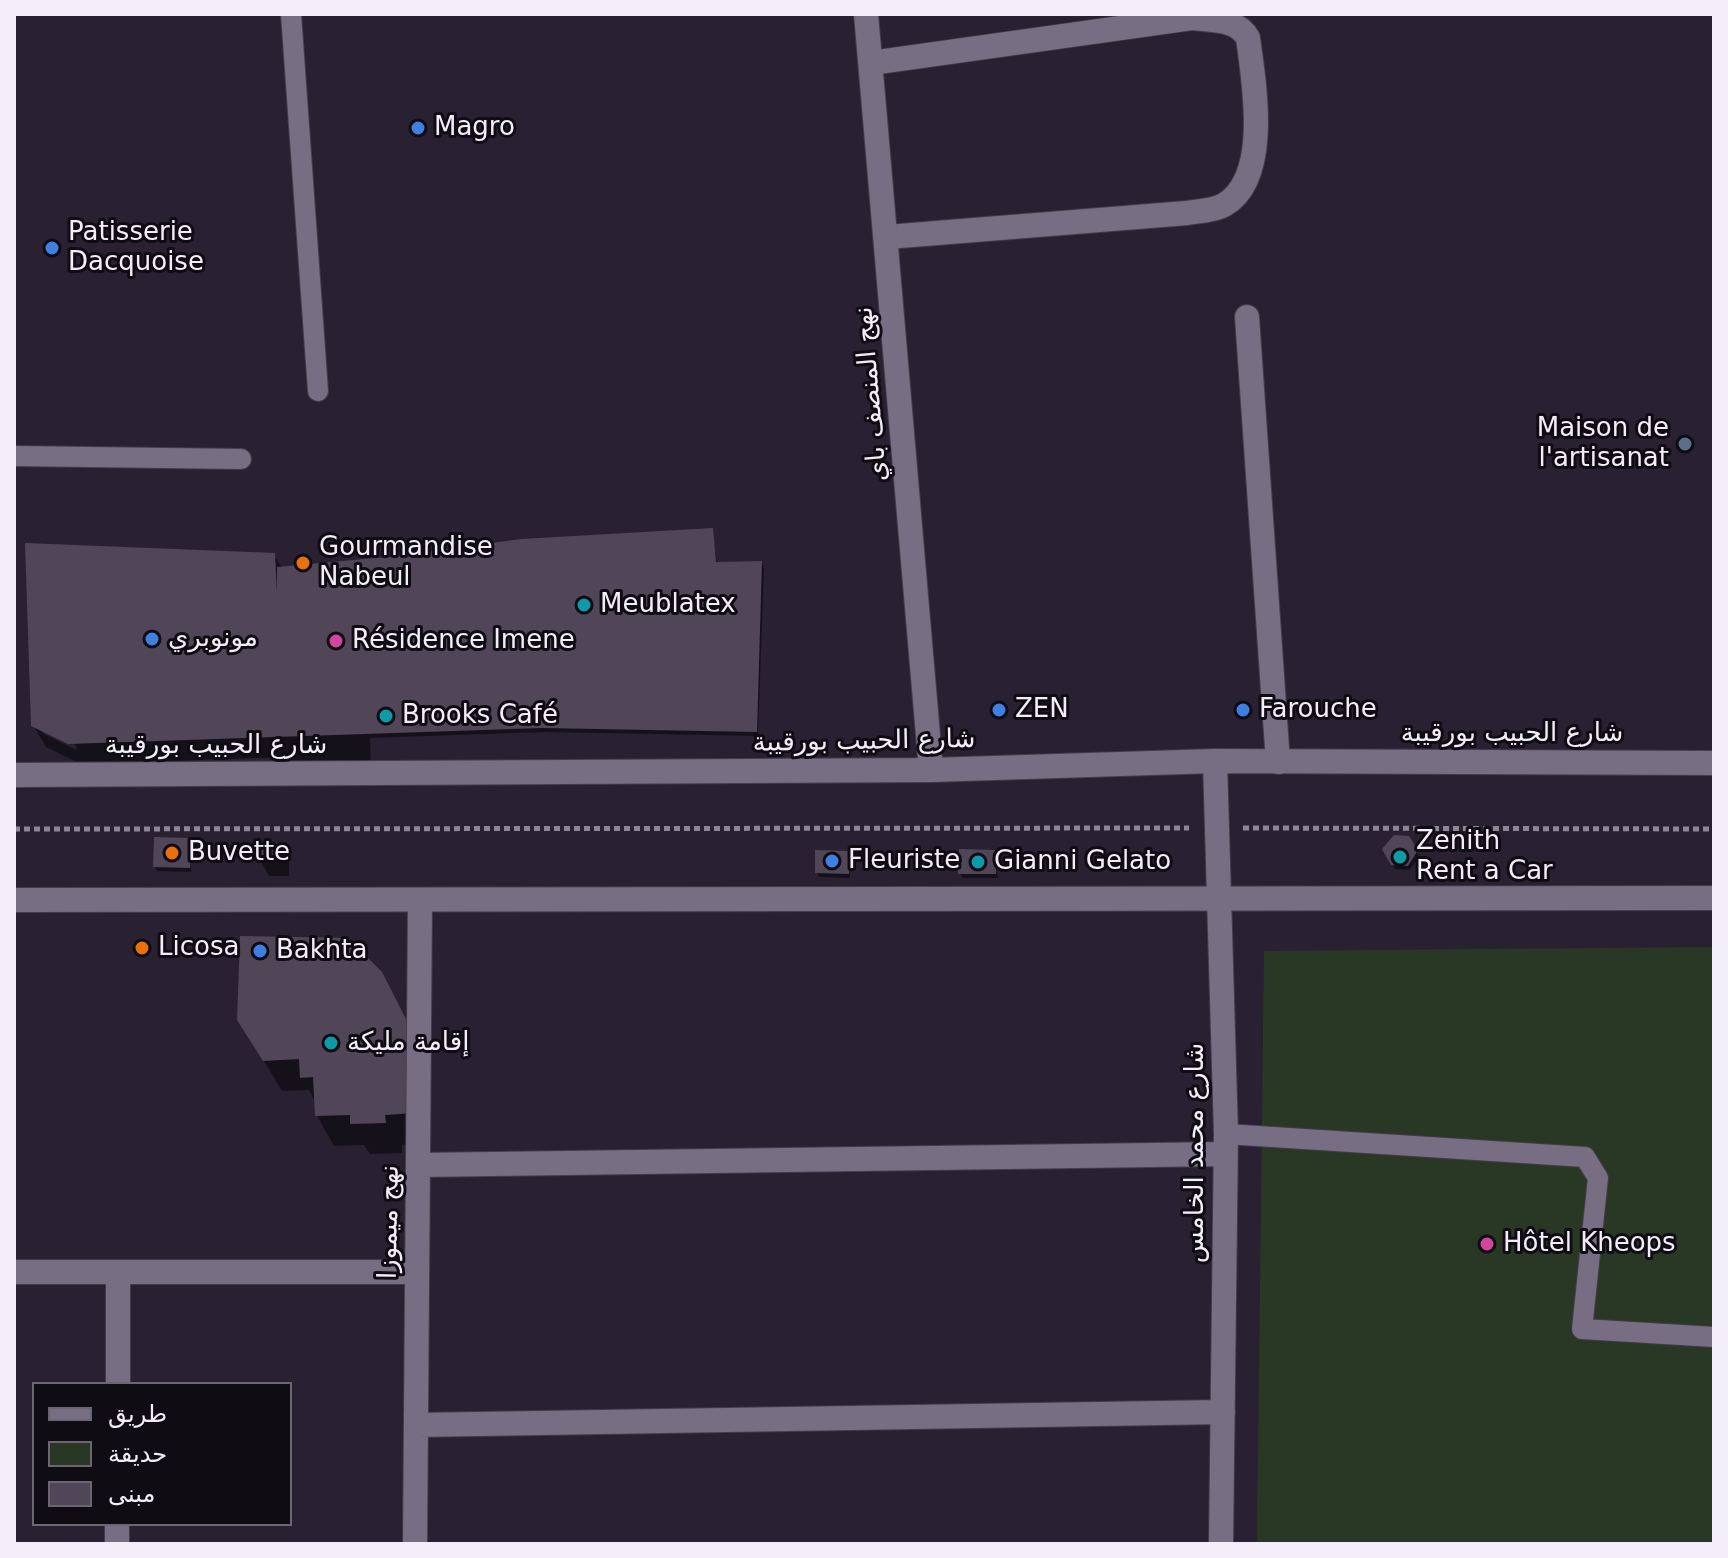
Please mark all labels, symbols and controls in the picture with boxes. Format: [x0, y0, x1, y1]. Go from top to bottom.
place label: Magro [434, 112, 515, 144]
marker: Magro [409, 119, 427, 137]
place label: Patisserie Dacquoise [68, 217, 204, 278]
marker: Patisserie Dacquoise [43, 239, 61, 257]
street label: نهج المنصف باي [849, 305, 895, 483]
place label: Maison de l'artisanat [1537, 413, 1669, 474]
marker: Maison de l'artisanat [1676, 435, 1694, 453]
place label: Gourmandise Nabeul [319, 532, 493, 594]
marker: Gourmandise Nabeul [294, 554, 312, 572]
place label: Meublatex [600, 589, 736, 621]
marker: Meublatex [575, 596, 593, 614]
place label: مونوبري [168, 623, 258, 655]
place label: Résidence Imene [352, 625, 575, 657]
marker: مونوبري [143, 630, 161, 648]
marker: Résidence Imene [327, 632, 345, 650]
place label: ZEN [1015, 694, 1069, 726]
place label: Farouche [1259, 694, 1377, 726]
place label: Brooks Café [402, 700, 558, 732]
marker: ZEN [990, 701, 1008, 719]
marker: Farouche [1234, 701, 1252, 719]
marker: Brooks Café [377, 707, 395, 725]
street label: شارع الحبيب بورقيبة [1401, 718, 1623, 750]
street label: شارع الحبيب بورقيبة [752, 724, 976, 760]
street label: شارع الحبيب بورقيبة [105, 730, 327, 762]
place label: Zenith Rent a Car [1416, 826, 1553, 888]
place label: Buvette [188, 837, 290, 869]
marker: Buvette [163, 844, 181, 862]
place label: Fleuriste [848, 845, 960, 877]
place label: Gianni Gelato [994, 846, 1171, 878]
marker: Zenith Rent a Car [1391, 848, 1409, 866]
marker: Fleuriste [823, 852, 841, 870]
marker: Gianni Gelato [969, 853, 987, 871]
place label: Licosa [158, 932, 239, 964]
place label: Bakhta [276, 935, 367, 967]
marker: Licosa [133, 939, 151, 957]
marker: Bakhta [251, 942, 269, 960]
place label: إقامة مليكة [347, 1027, 469, 1059]
marker: إقامة مليكة [322, 1034, 340, 1052]
street label: شارع محمد الخامس [1180, 1043, 1212, 1263]
street label: نهج ميموزا [373, 1165, 407, 1279]
place label: Hôtel Kheops [1503, 1228, 1676, 1260]
marker: Hôtel Kheops [1478, 1235, 1496, 1253]
legend [32, 1382, 292, 1526]
text: طريق [108, 1400, 167, 1428]
text: حديقة [108, 1440, 167, 1468]
text: مبنى [108, 1480, 155, 1508]

